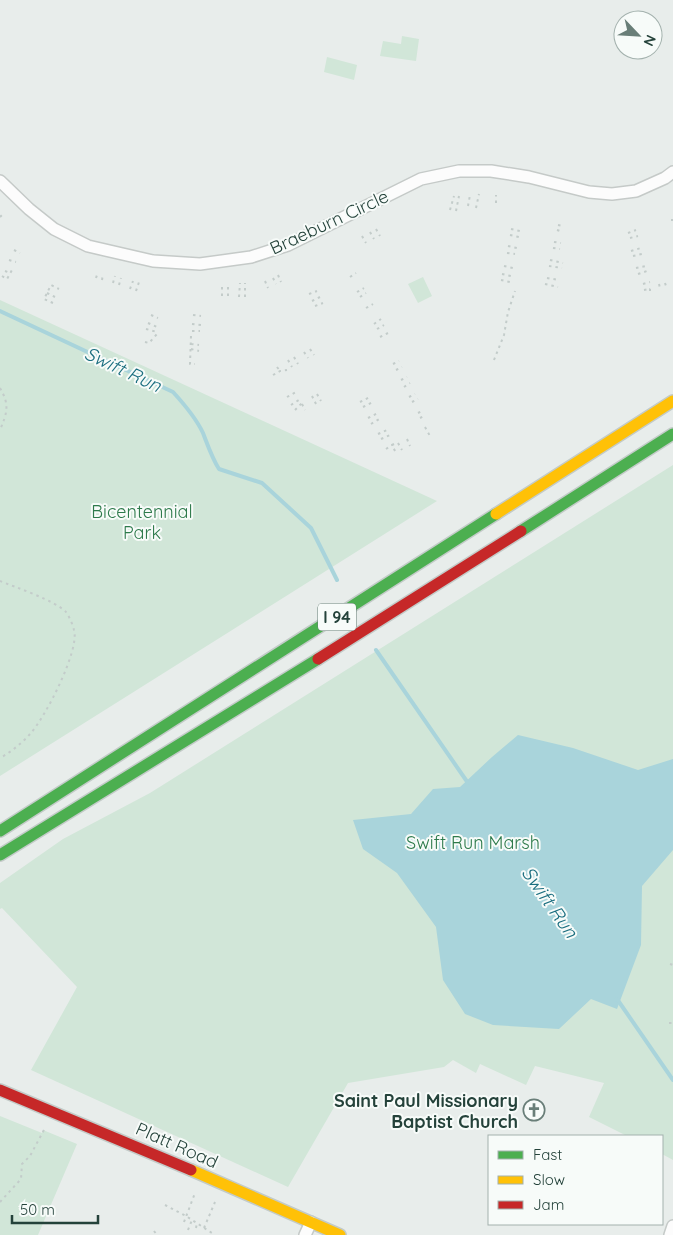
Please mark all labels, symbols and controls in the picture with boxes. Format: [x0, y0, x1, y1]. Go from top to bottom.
north arrow [613, 10, 663, 60]
text: N [639, 32, 660, 49]
street label: Braeburn Circle [266, 184, 392, 260]
water label: Swift Run [81, 341, 166, 398]
park label: Bicentennial Park [91, 500, 193, 544]
road number: I 94 [318, 604, 356, 630]
park label: Swift Run Marsh [406, 831, 540, 854]
water label: Swift Run [517, 862, 584, 943]
place label: Saint Paul Missionary Baptist Church [334, 1089, 518, 1133]
church icon: Saint Paul Missionary Baptist Church [522, 1098, 546, 1122]
street label: Platt Road [132, 1117, 222, 1173]
legend [488, 1135, 663, 1225]
text: Fast [533, 1145, 562, 1164]
text: Slow [533, 1170, 565, 1189]
scale bar [12, 1192, 99, 1224]
text: Jam [533, 1195, 564, 1214]
text: 50 m [20, 1200, 55, 1219]

